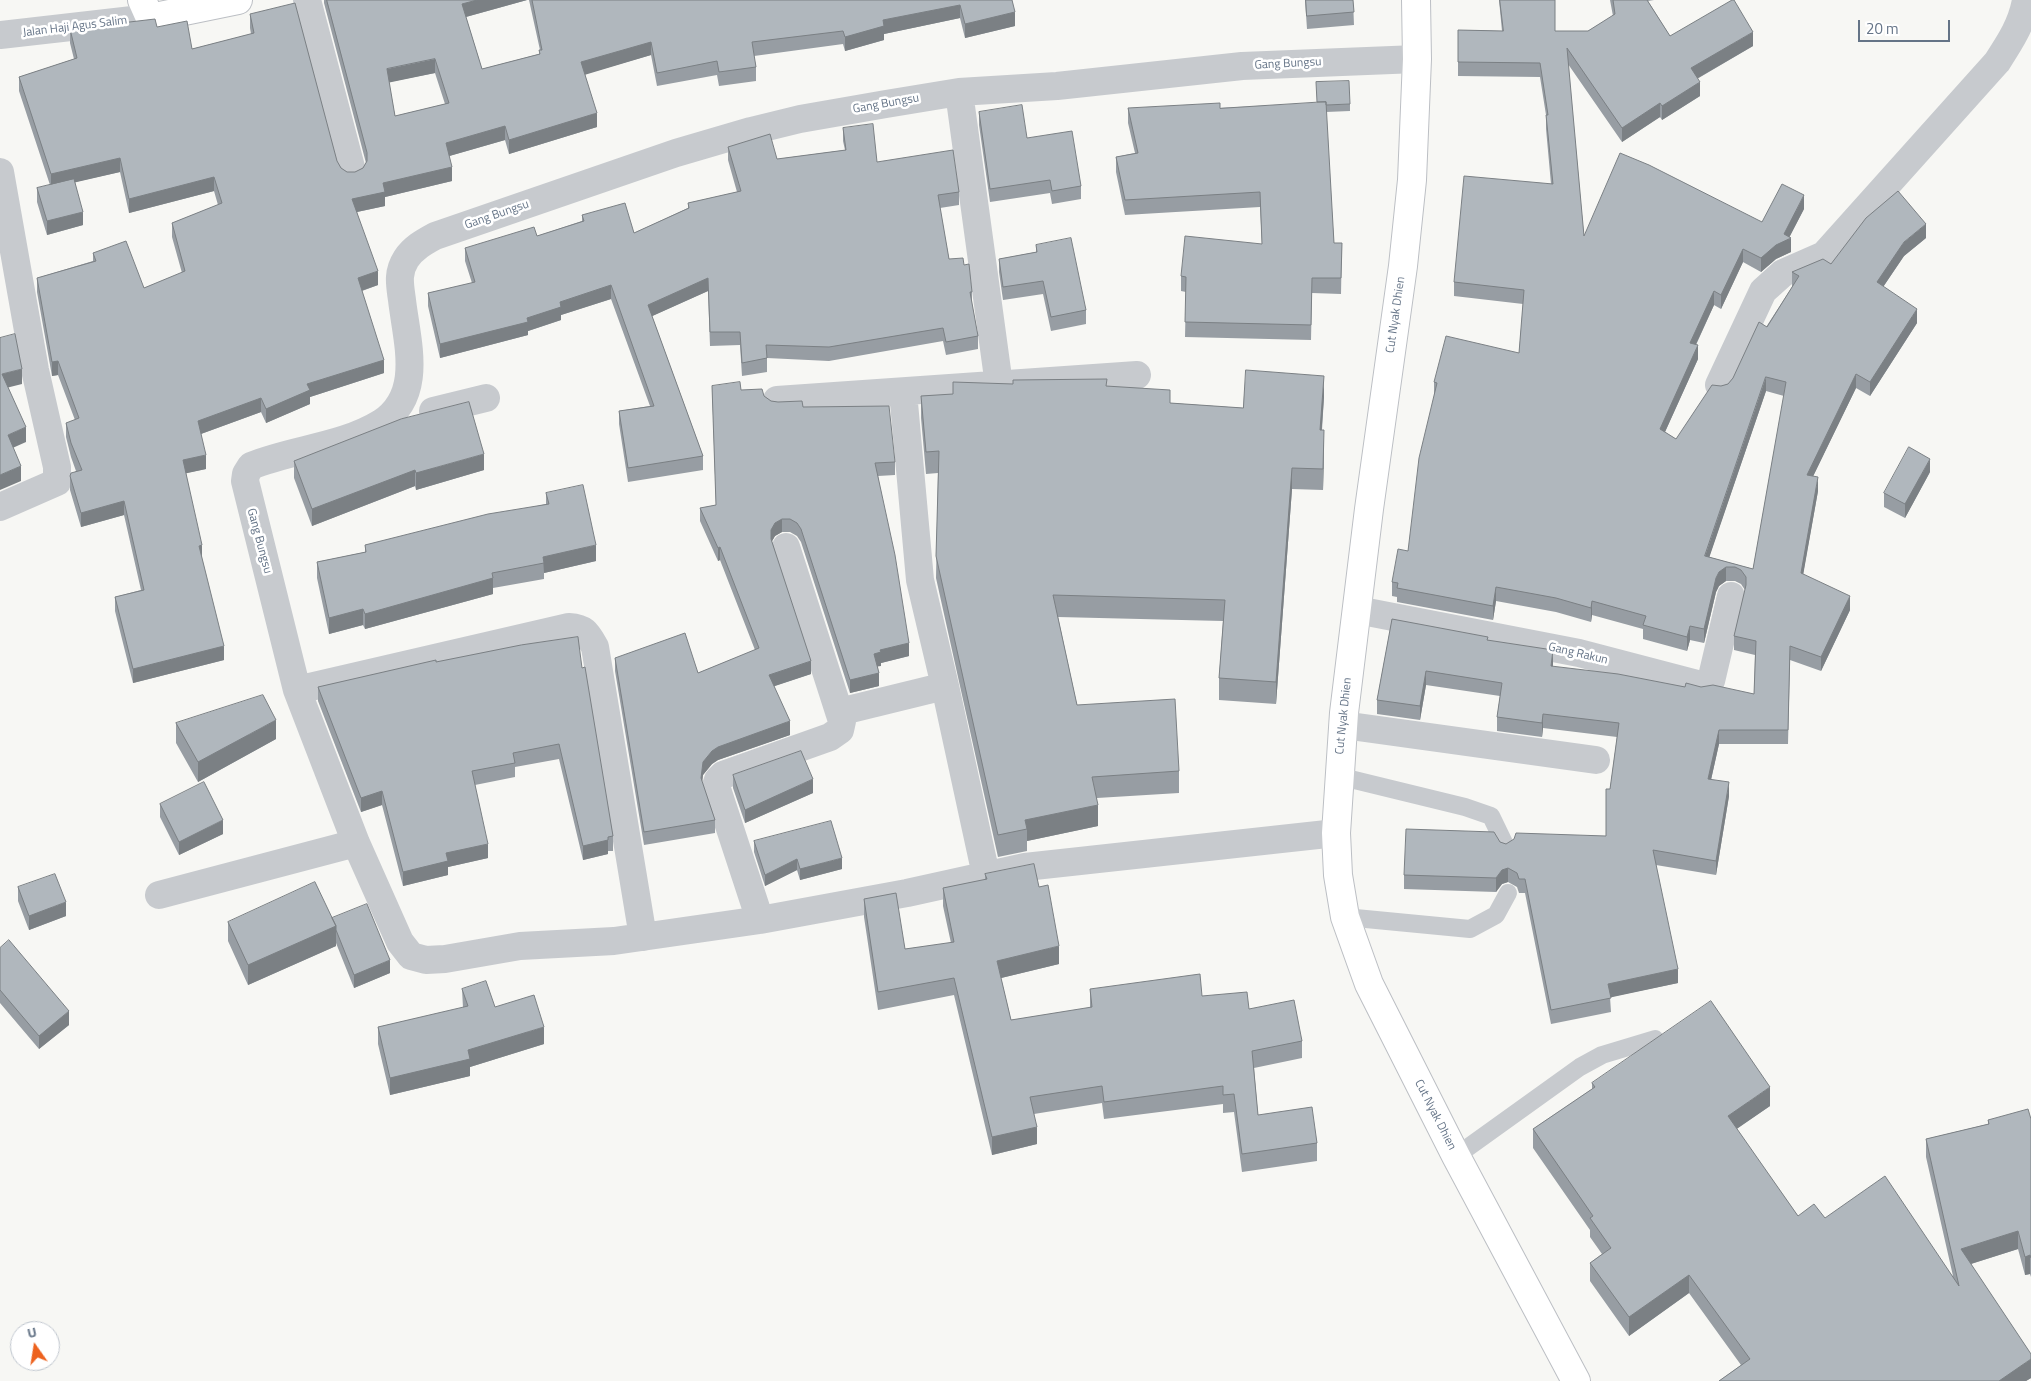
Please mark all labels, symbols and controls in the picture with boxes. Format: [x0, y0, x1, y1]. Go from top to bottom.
scale bar [1861, 10, 1954, 42]
street label: Jalan Haji Agus Salim [22, 13, 128, 41]
text: 20 m [1866, 17, 1899, 40]
street label: Gang Bungsu [1254, 55, 1322, 73]
street label: Gang Bungsu [852, 91, 920, 117]
street label: Gang Bungsu [463, 197, 531, 233]
street label: Cut Nyak Dhien [1384, 276, 1408, 354]
street label: Gang Bungsu [243, 507, 275, 575]
street label: Gang Rakun [1547, 640, 1609, 668]
street label: Cut Nyak Dhien [1333, 677, 1355, 755]
street label: Cut Nyak Dhien [1411, 1077, 1459, 1153]
north arrow [10, 1321, 60, 1371]
text: U [25, 1321, 39, 1343]

